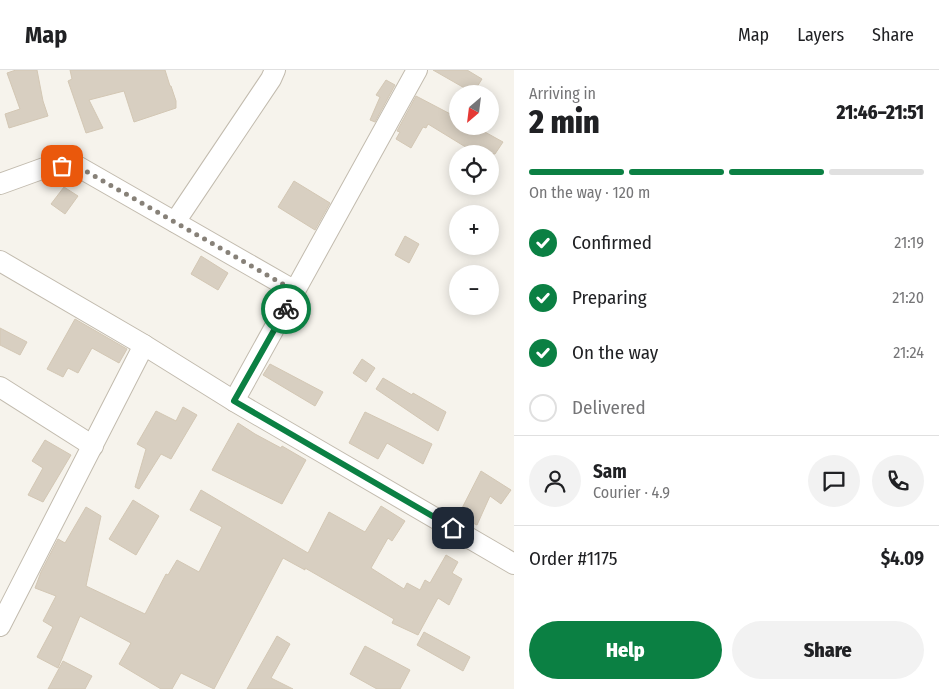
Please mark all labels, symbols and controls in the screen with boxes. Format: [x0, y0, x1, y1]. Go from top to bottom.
text: Map [25, 21, 67, 49]
text: Map [738, 24, 769, 46]
text: Layers [797, 24, 844, 46]
text: Share [872, 24, 914, 46]
text: Arriving in [529, 84, 596, 103]
north arrow [449, 85, 499, 135]
map controls [449, 85, 499, 315]
text: 21:46–21:51 [836, 101, 924, 124]
text: 2 min [529, 103, 600, 141]
pin [41, 145, 83, 187]
button: locate [449, 145, 499, 195]
icon: bag [48, 152, 76, 180]
text: On the way · 120 m [529, 183, 650, 202]
button: + [449, 205, 499, 255]
icon: check [529, 229, 557, 257]
text: Confirmed [572, 231, 652, 254]
text: 21:19 [894, 233, 924, 252]
button: − [449, 265, 499, 315]
courier [261, 284, 311, 334]
icon: check [529, 284, 557, 312]
text: Preparing [572, 286, 647, 309]
text: 21:20 [892, 288, 924, 307]
icon: bike [272, 295, 300, 323]
icon: check [529, 339, 557, 367]
text: On the way [572, 341, 658, 364]
text: 21:24 [893, 343, 924, 362]
text: Delivered [572, 396, 646, 419]
button: person [529, 455, 581, 507]
button: chat [808, 455, 860, 507]
button: phone [872, 455, 924, 507]
text: Sam [593, 460, 627, 483]
text: Courier · 4.9 [593, 483, 670, 502]
pin [432, 507, 474, 549]
icon: home [439, 514, 467, 542]
text: Order #1175 [529, 547, 617, 570]
text: $4.09 [881, 547, 924, 570]
button: Help [529, 621, 722, 679]
button: Share [732, 621, 924, 679]

